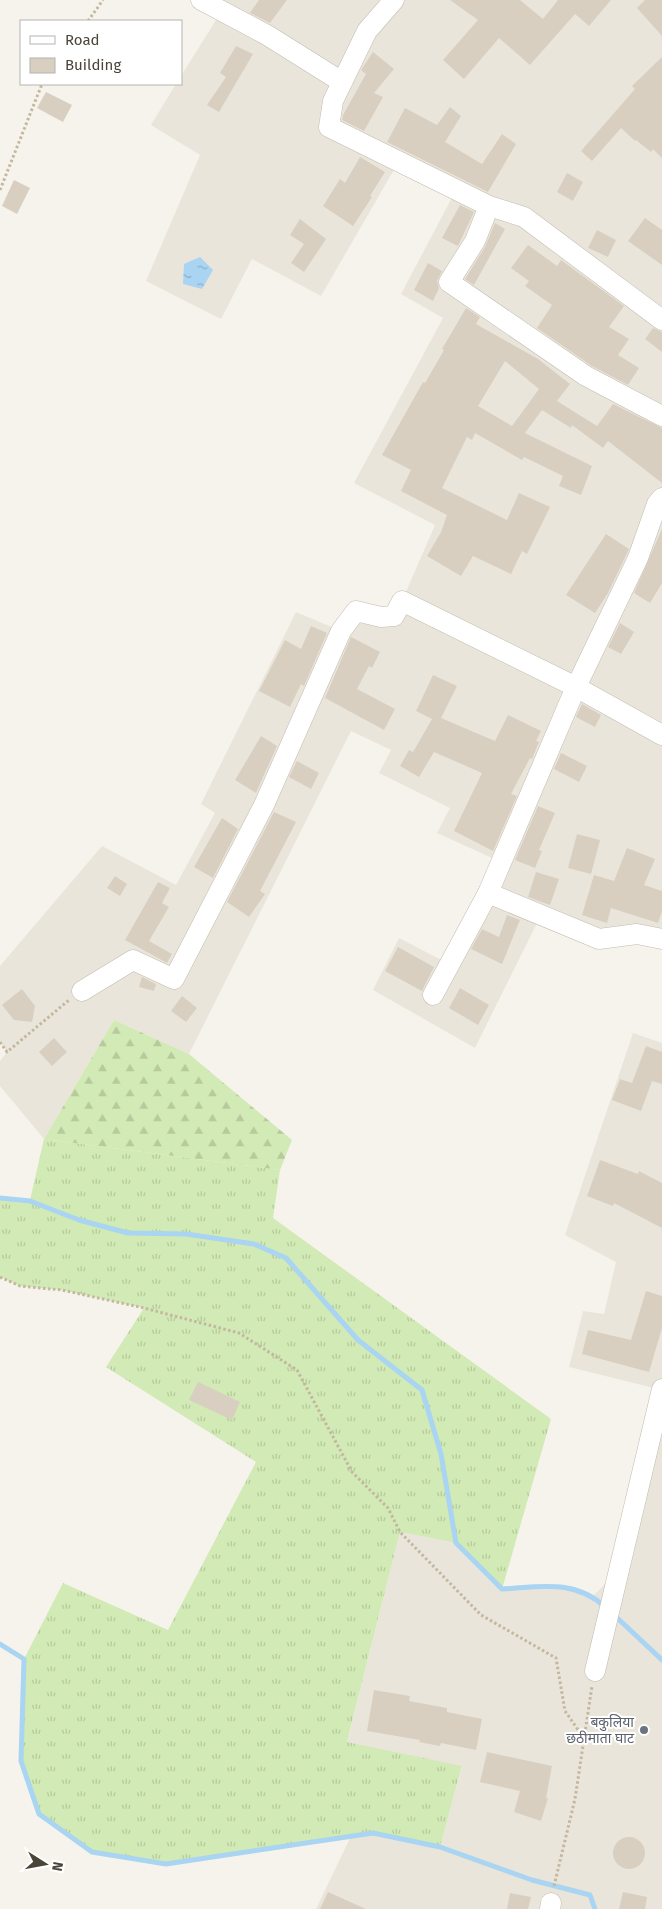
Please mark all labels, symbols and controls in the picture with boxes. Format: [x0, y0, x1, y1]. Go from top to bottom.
legend [20, 20, 182, 85]
text: Road [65, 31, 100, 49]
text: Building [65, 56, 121, 74]
place label: बकुलिया छठीमाता घाट [566, 1714, 635, 1747]
marker: बकुलिया छठीमाता घाट [638, 1724, 650, 1736]
north arrow [20, 1839, 70, 1889]
text: N [48, 1860, 67, 1873]

